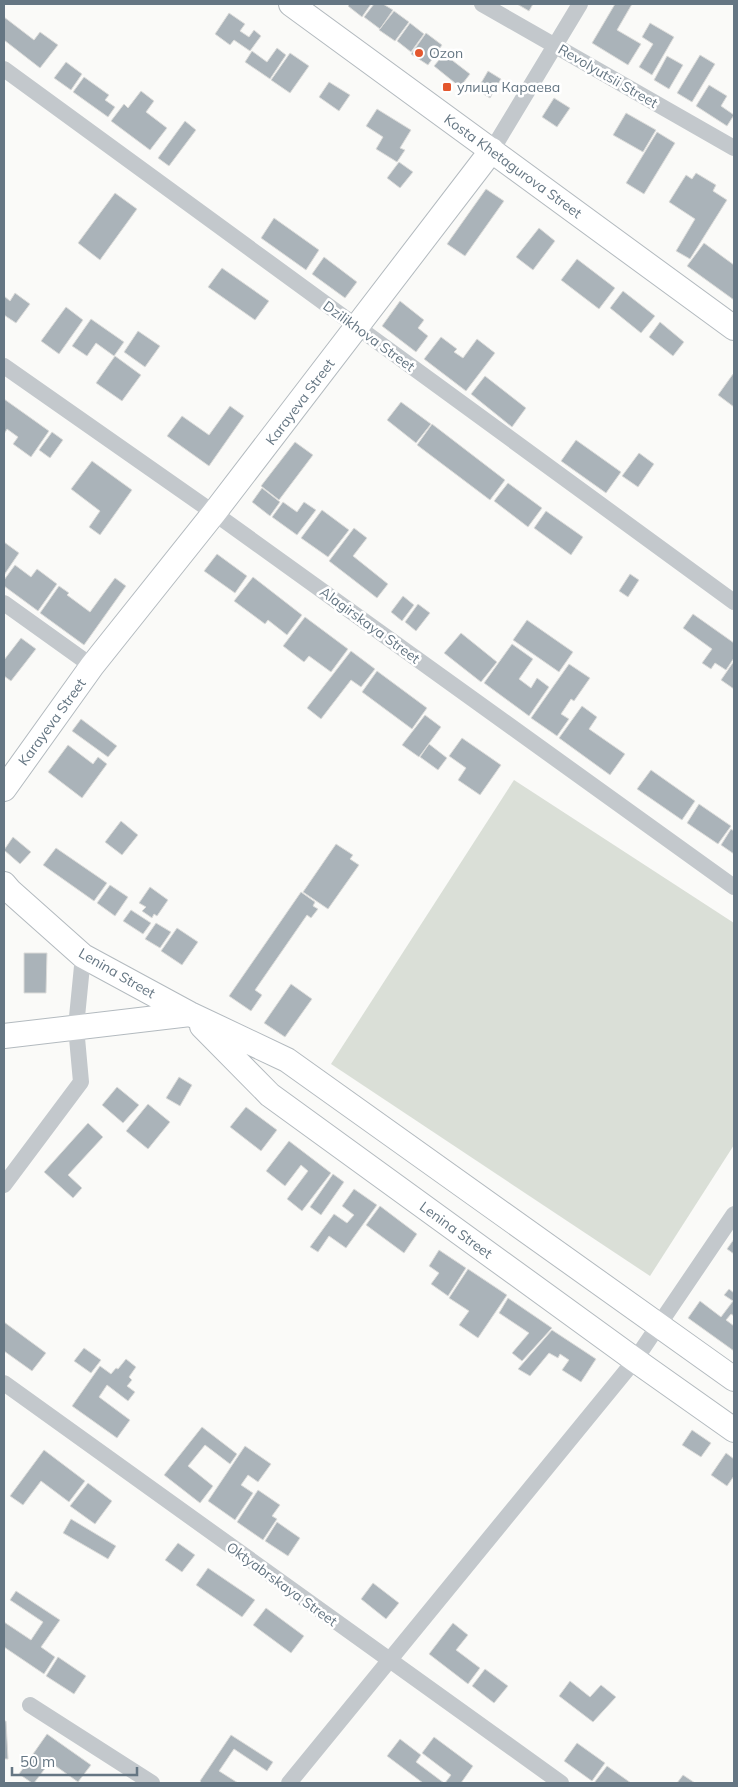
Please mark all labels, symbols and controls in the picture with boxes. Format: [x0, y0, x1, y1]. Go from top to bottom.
street label: Revolyutsii Street [555, 40, 661, 112]
place label: Ozon [429, 44, 463, 62]
marker: Ozon [413, 47, 425, 59]
place label: улица Караева [457, 78, 560, 96]
marker: улица Караева [441, 81, 453, 93]
street label: Kosta Khetagurova Street [441, 110, 586, 222]
street label: Dzilikhova Street [320, 297, 418, 375]
street label: Karayeva Street [262, 355, 338, 449]
street label: Alagirskaya Street [316, 583, 424, 667]
street label: Karayeva Street [14, 675, 90, 769]
street label: Lenina Street [75, 944, 159, 1002]
street label: Lenina Street [416, 1198, 496, 1263]
street label: Oktyabrskaya Street [223, 1538, 341, 1630]
scale bar [12, 1744, 138, 1776]
text: 50 m [20, 1752, 55, 1771]

